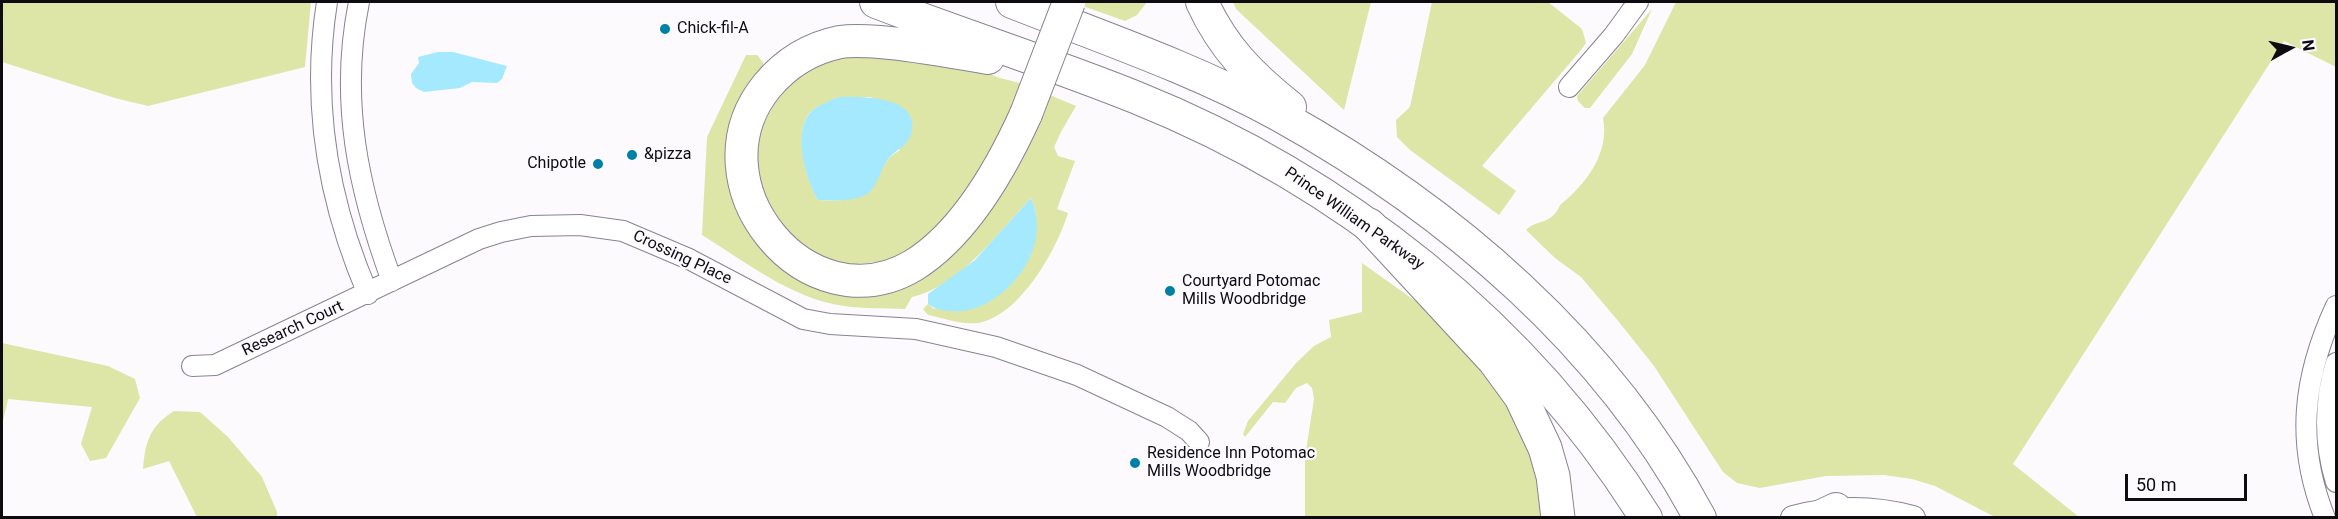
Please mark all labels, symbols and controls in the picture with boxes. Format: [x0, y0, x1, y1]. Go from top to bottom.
north arrow [2260, 18, 2320, 78]
place label: Chick-fil-A [677, 19, 749, 39]
marker: Chick-fil-A [658, 22, 672, 36]
text: N [2298, 39, 2319, 52]
place label: &pizza [644, 145, 691, 165]
marker: &pizza [625, 148, 639, 162]
place label: Chipotle [527, 154, 586, 174]
marker: Chipotle [591, 157, 605, 171]
street label: Prince William Parkway [1281, 164, 1427, 274]
street label: Crossing Place [630, 227, 734, 289]
place label: Courtyard Potomac Mills Woodbridge [1182, 272, 1320, 310]
marker: Courtyard Potomac Mills Woodbridge [1163, 284, 1177, 298]
street label: Research Court [239, 297, 347, 361]
place label: Residence Inn Potomac Mills Woodbridge [1147, 444, 1315, 482]
marker: Residence Inn Potomac Mills Woodbridge [1128, 456, 1142, 470]
scale bar [2128, 462, 2250, 500]
text: 50 m [2136, 474, 2176, 495]

